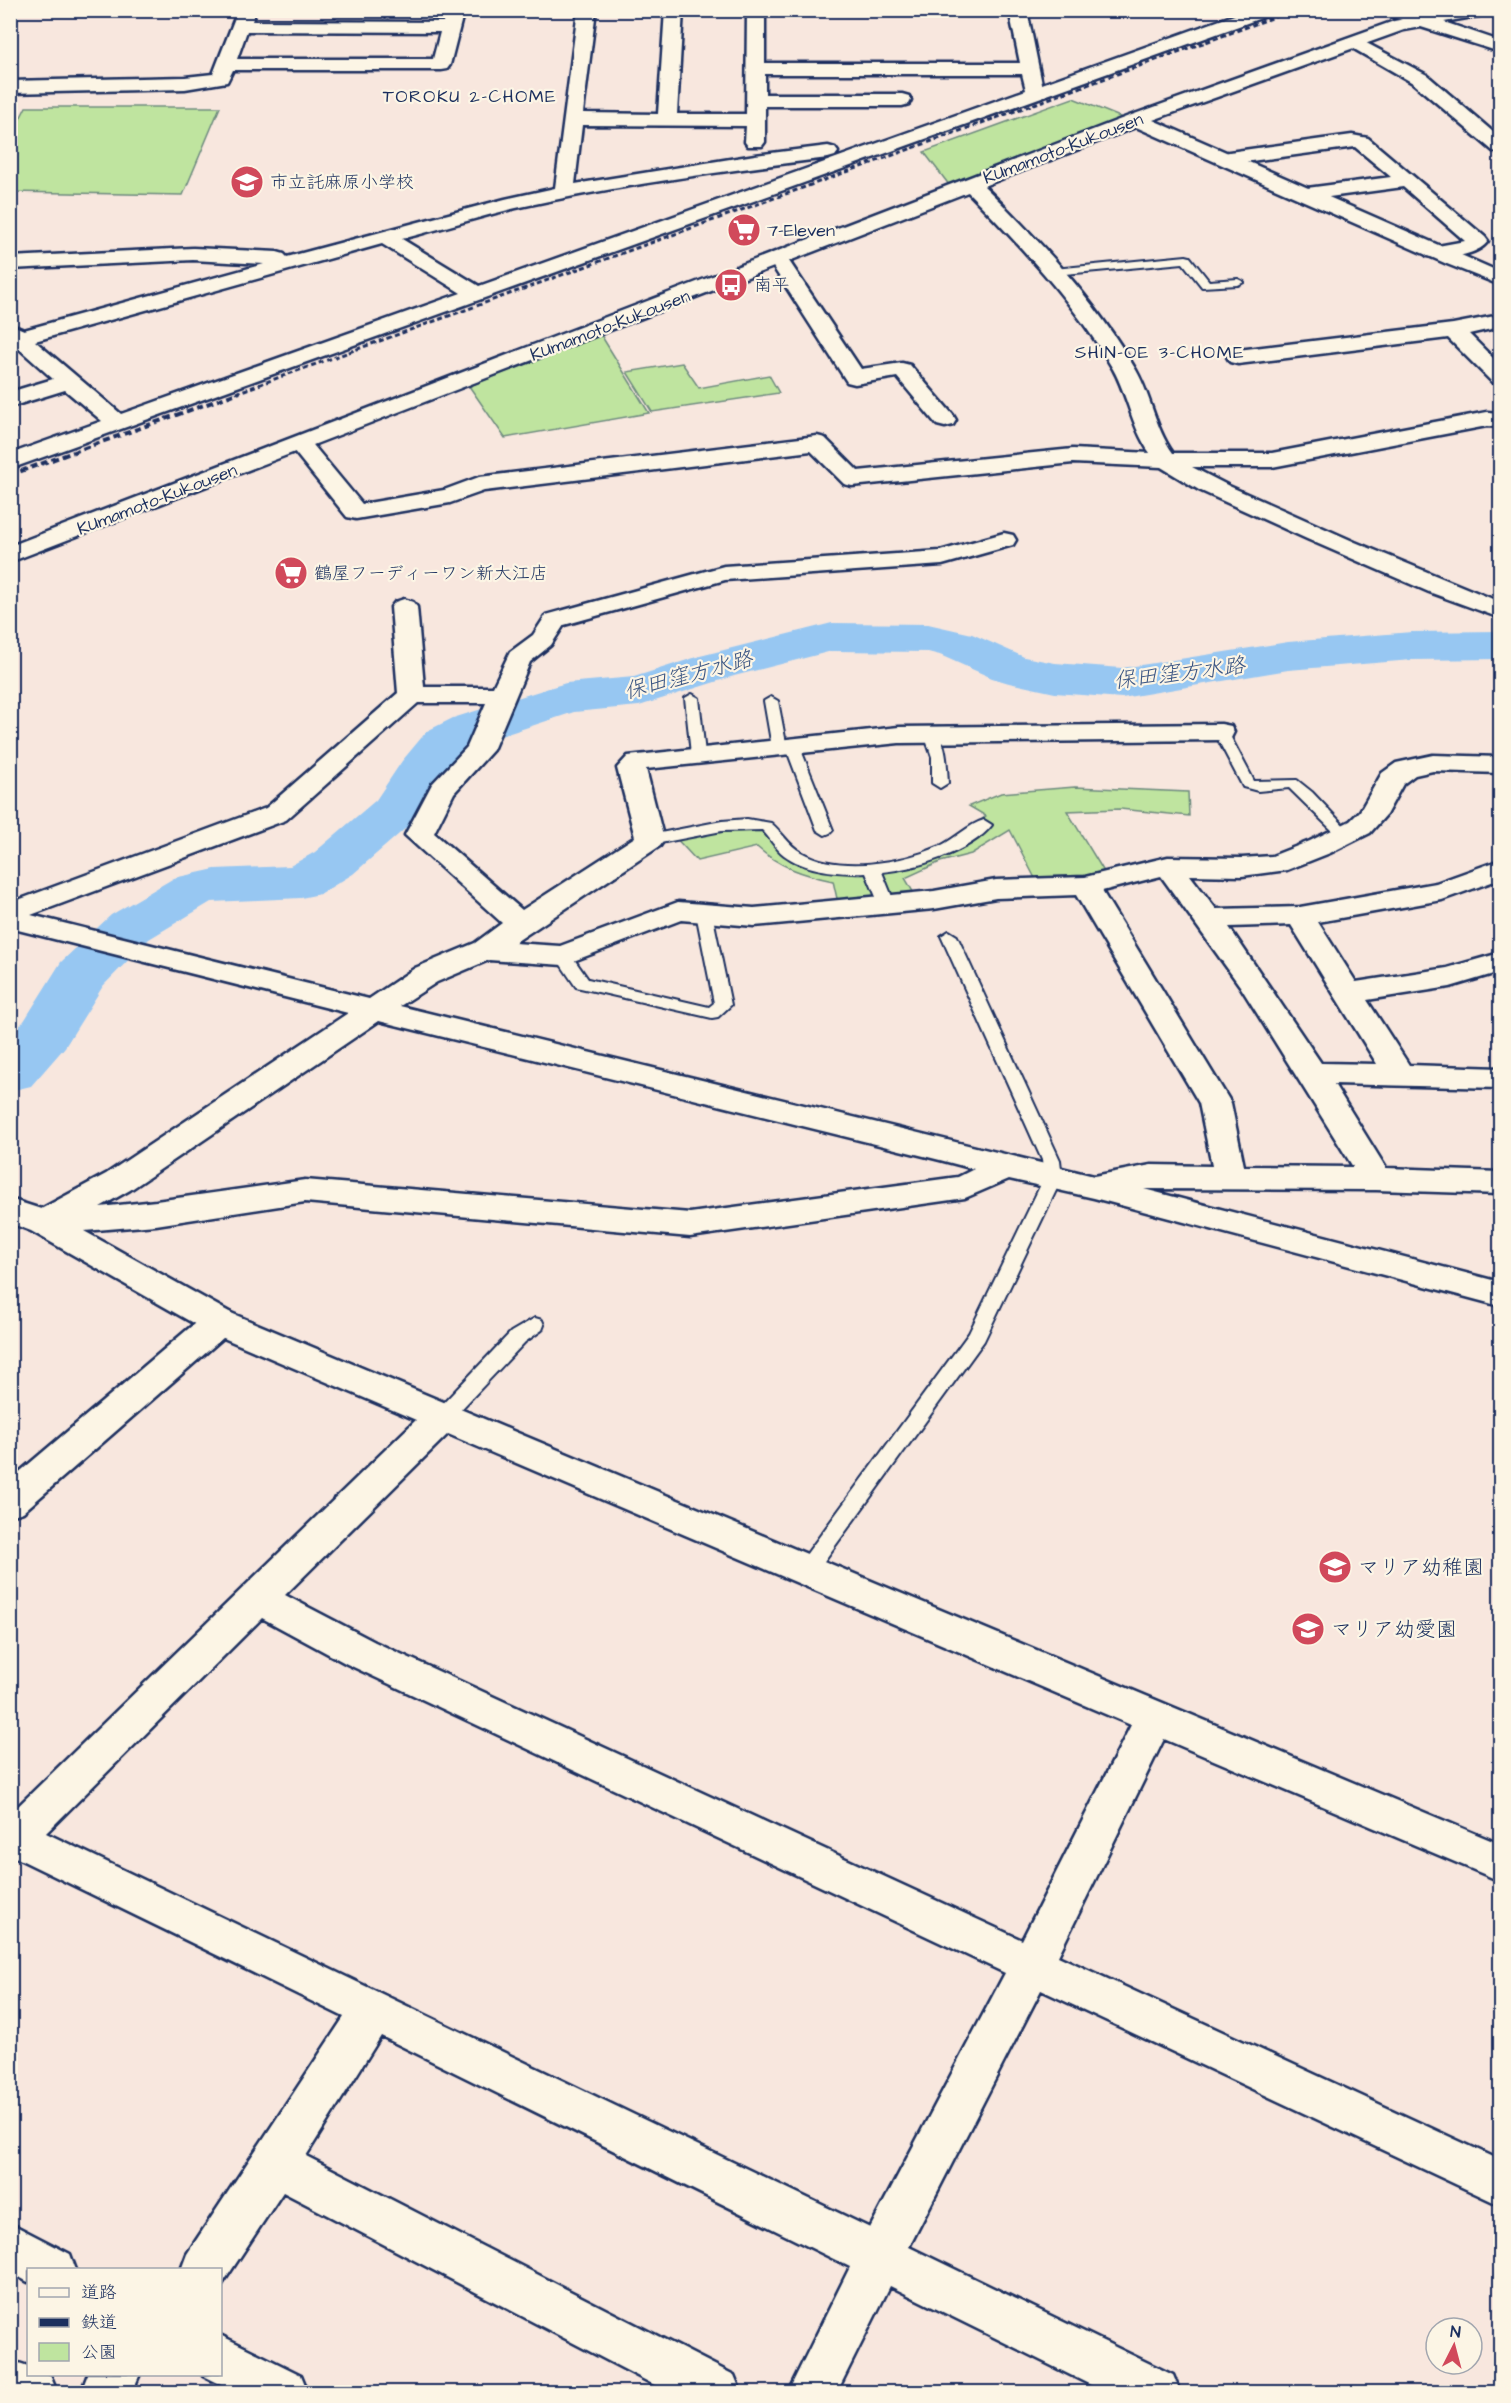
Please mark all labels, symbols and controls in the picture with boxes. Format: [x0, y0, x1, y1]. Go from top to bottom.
district label: TOROKU 2-CHOME [383, 84, 557, 109]
street label: KUmamoto-Kukousen [980, 106, 1147, 190]
school or university icon: 市立託麻原小学校 [229, 164, 265, 200]
place label: 市立託麻原小学校 [270, 170, 414, 195]
supermarket icon: 7-Eleven [726, 212, 762, 248]
place label: 7-Eleven [767, 218, 835, 243]
bus stop icon: 南平 [713, 267, 749, 303]
place label: 南平 [754, 273, 790, 298]
street label: KUmamoto-Kukousen [527, 283, 694, 367]
district label: SHIN-OE 3-CHOME [1075, 340, 1245, 365]
street label: KUmamoto-Kukousen [74, 457, 241, 541]
supermarket icon: 鶴屋フーディーワン新大江店 [273, 555, 309, 591]
place label: 鶴屋フーディーワン新大江店 [314, 561, 548, 586]
water label: 保田窪方水路 [621, 643, 758, 708]
water label: 保田窪方水路 [1112, 650, 1249, 697]
school or university icon: マリア幼稚園 [1317, 1549, 1353, 1585]
place label: マリア幼稚園 [1358, 1553, 1484, 1582]
school or university icon: マリア幼愛園 [1290, 1611, 1326, 1647]
place label: マリア幼愛園 [1331, 1615, 1457, 1644]
legend [27, 2268, 222, 2376]
text: 道路 [81, 2280, 117, 2305]
text: 鉄道 [81, 2310, 117, 2335]
north arrow [1424, 2316, 1484, 2376]
text: N [1449, 2321, 1462, 2344]
text: 公園 [81, 2340, 117, 2365]

